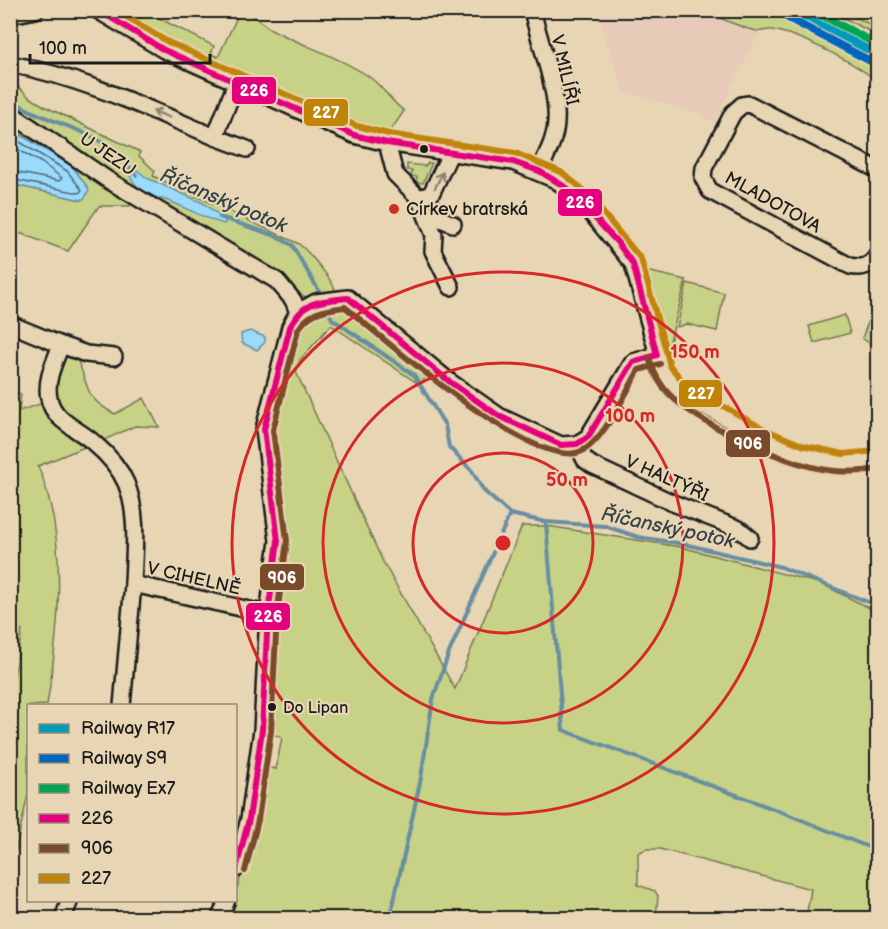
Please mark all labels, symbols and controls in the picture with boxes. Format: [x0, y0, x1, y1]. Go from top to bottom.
scale bar [30, 27, 210, 65]
street label: V MILÍŘI [546, 33, 585, 107]
text: 100 m [39, 38, 87, 59]
line badge: 226 [231, 76, 277, 105]
text: 226 [240, 82, 269, 101]
line badge: 227 [303, 98, 349, 127]
text: 227 [312, 104, 340, 123]
one-way arrow [152, 108, 171, 119]
street label: U JEZU [76, 128, 140, 181]
unlabelled marker [418, 143, 430, 155]
water label: Říčanský potok [157, 162, 292, 239]
street label: MLADOTOVA [721, 167, 824, 237]
one-way arrow [433, 171, 445, 189]
line badge: 226 [557, 188, 603, 217]
text: 226 [566, 194, 595, 213]
place label: Církev bratrská [406, 199, 528, 220]
marker: Církev bratrská [387, 202, 401, 216]
text: 150 m [670, 342, 720, 363]
line badge: 227 [678, 379, 723, 408]
text: 227 [687, 385, 715, 404]
text: 100 m [605, 406, 655, 427]
line badge: 906 [725, 429, 771, 458]
text: 906 [733, 435, 763, 454]
street label: V HALTÝŘI [622, 449, 712, 506]
text: 50 m [546, 470, 588, 491]
water label: Říčanský potok [599, 501, 738, 554]
centre of rings [493, 533, 513, 553]
street label: V CIHELNĚ [145, 557, 243, 599]
line badge: 906 [259, 563, 305, 591]
text: 906 [267, 569, 297, 588]
line badge: 226 [245, 602, 291, 631]
text: 226 [254, 608, 283, 627]
place label: Do Lipan [283, 699, 348, 718]
marker: Do Lipan [266, 701, 278, 713]
legend [27, 704, 237, 902]
text: Railway R17 [81, 718, 175, 739]
text: Railway S9 [81, 748, 167, 769]
text: Railway Ex7 [81, 778, 175, 799]
text: 226 [81, 808, 113, 829]
text: 906 [81, 838, 113, 859]
text: 227 [81, 868, 111, 889]

